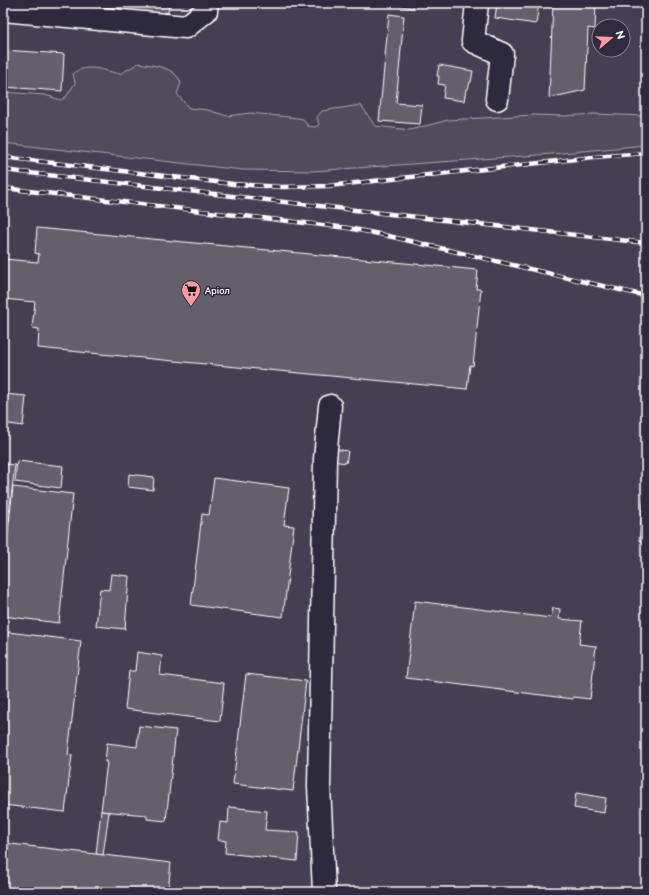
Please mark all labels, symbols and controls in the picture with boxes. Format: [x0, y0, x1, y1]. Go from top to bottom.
north arrow [591, 18, 631, 58]
text: N [612, 29, 627, 41]
supermarket icon: Аріол [180, 279, 202, 307]
place label: Аріол [204, 285, 230, 297]

